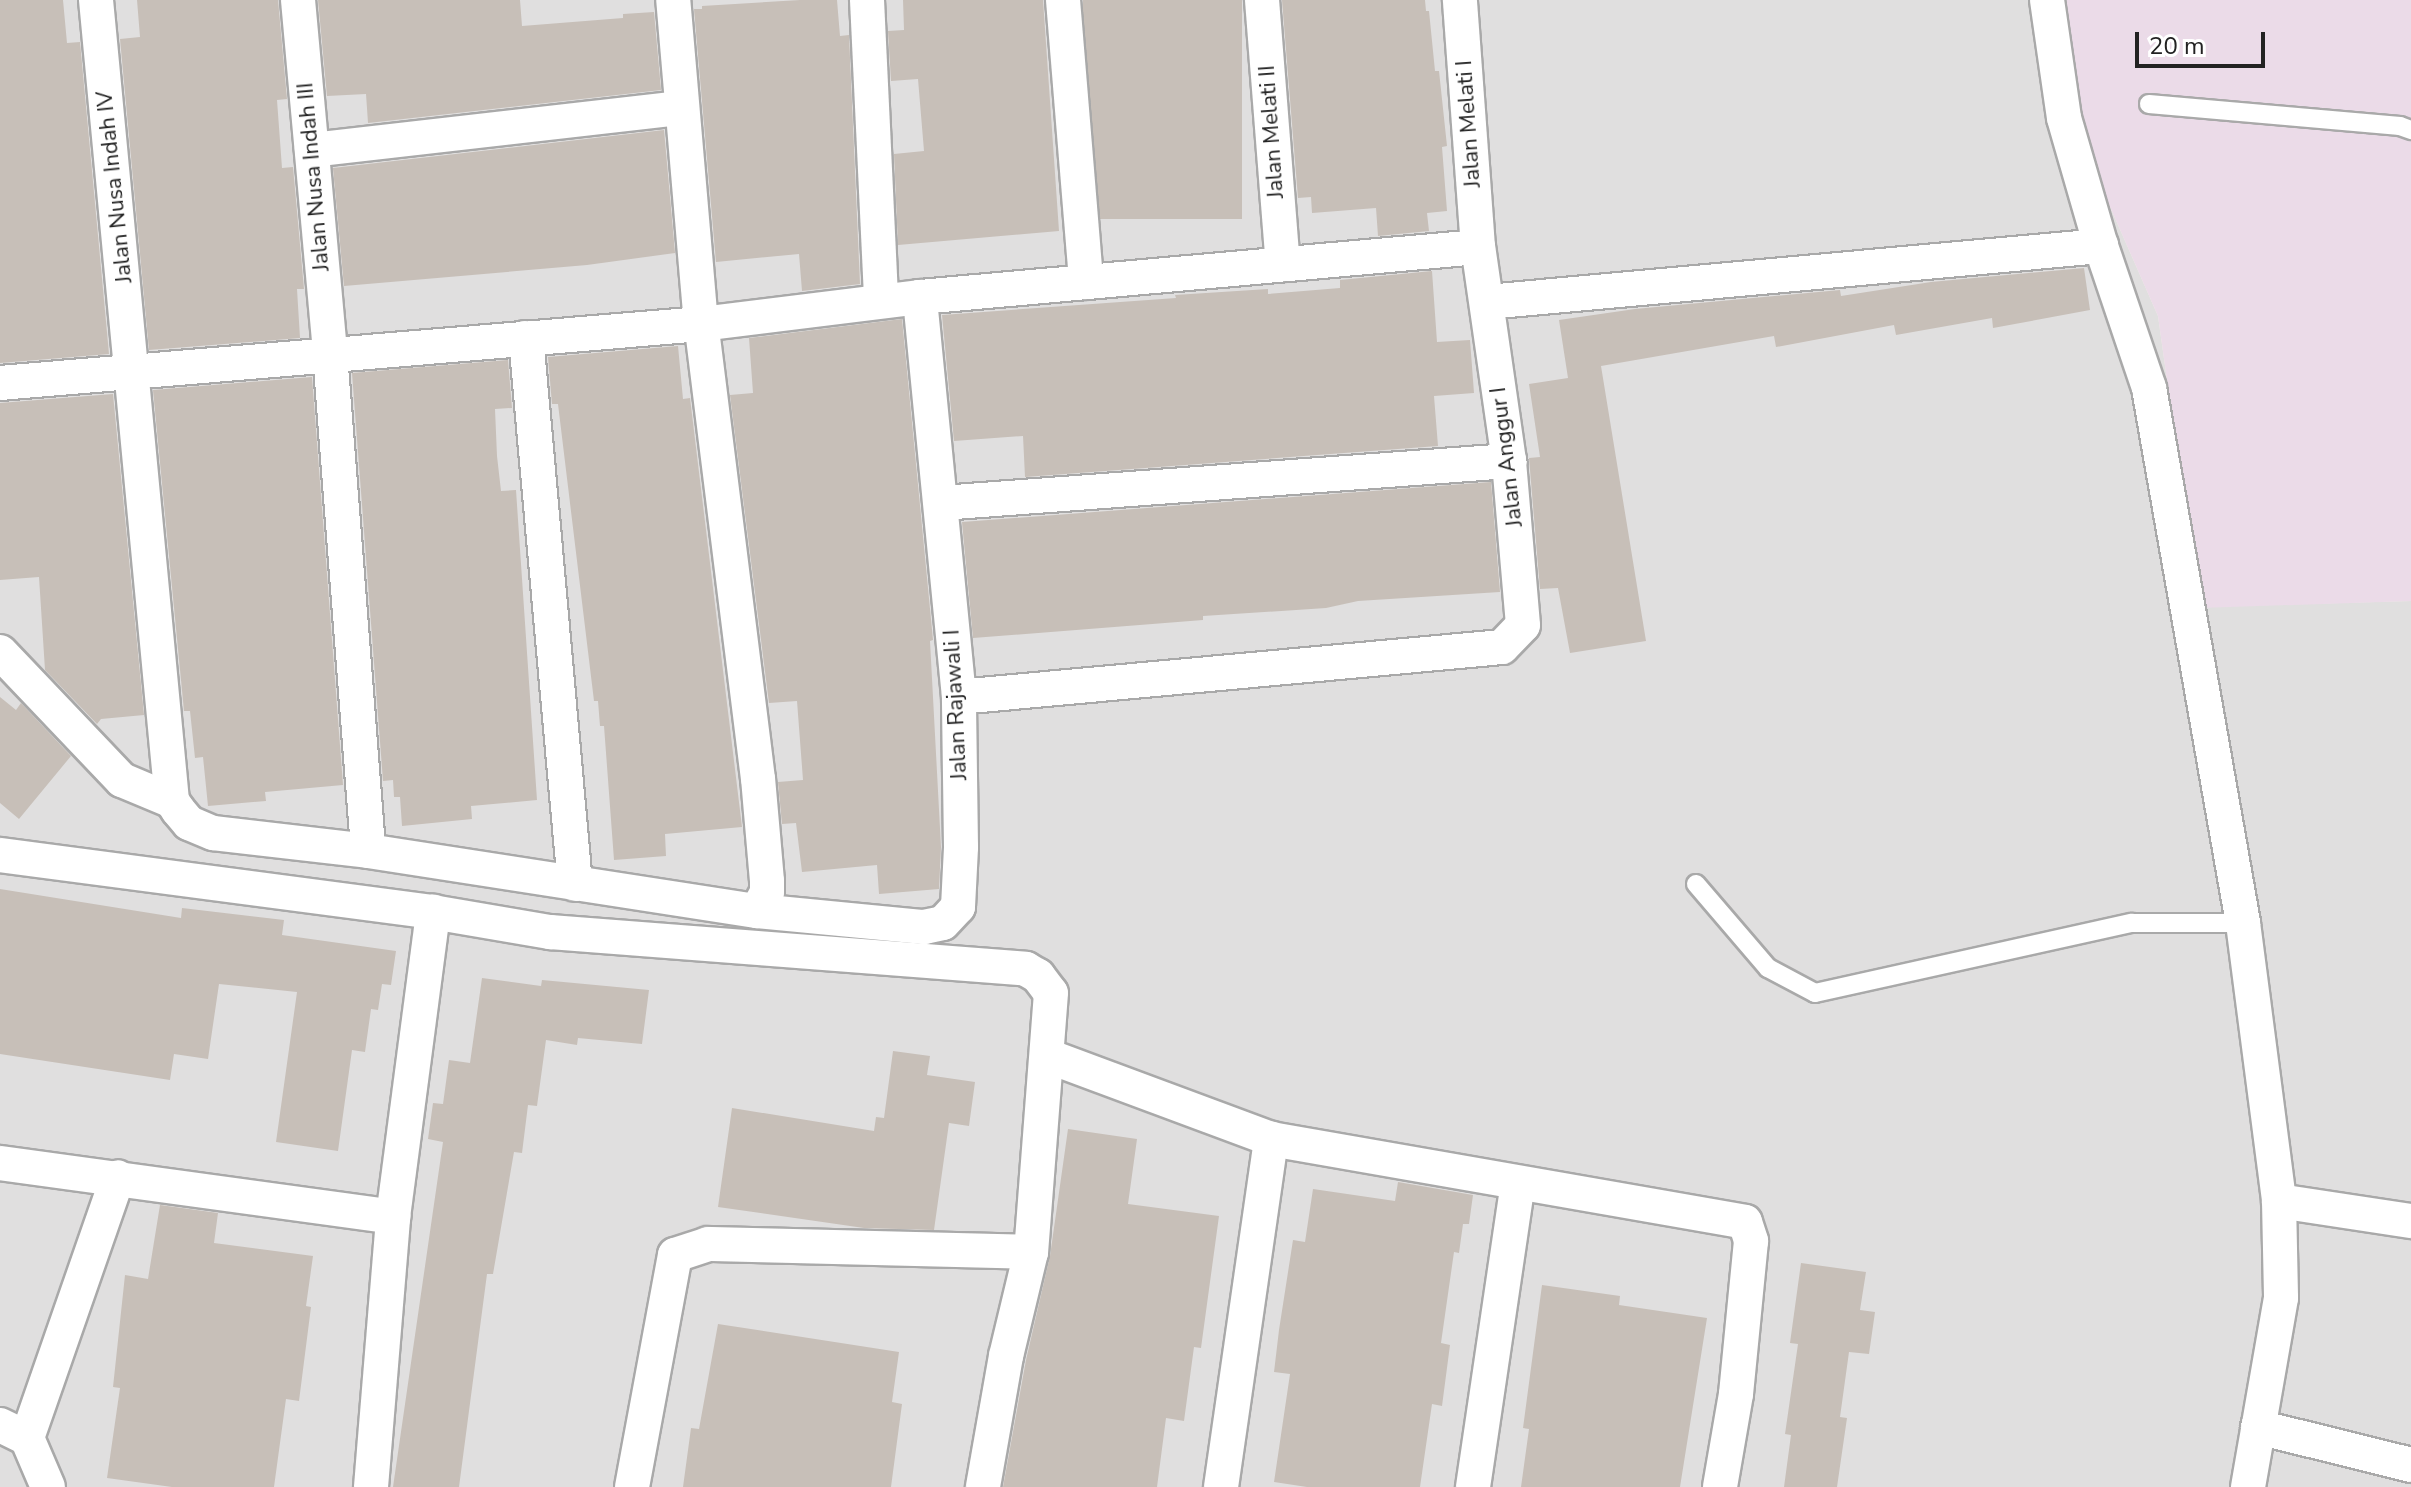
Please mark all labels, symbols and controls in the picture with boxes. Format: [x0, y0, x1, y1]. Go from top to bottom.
scale bar [2139, 16, 2269, 66]
text: 20 m [2149, 30, 2205, 62]
street label: Jalan Melati I [1451, 59, 1487, 189]
street label: Jalan Melati II [1254, 64, 1290, 200]
street label: Jalan Nusa Indah III [293, 82, 335, 272]
street label: Jalan Nusa Indah IV [92, 90, 138, 284]
street label: Jalan Anggur I [1485, 385, 1529, 529]
street label: Jalan Rajawali I [939, 629, 973, 781]

